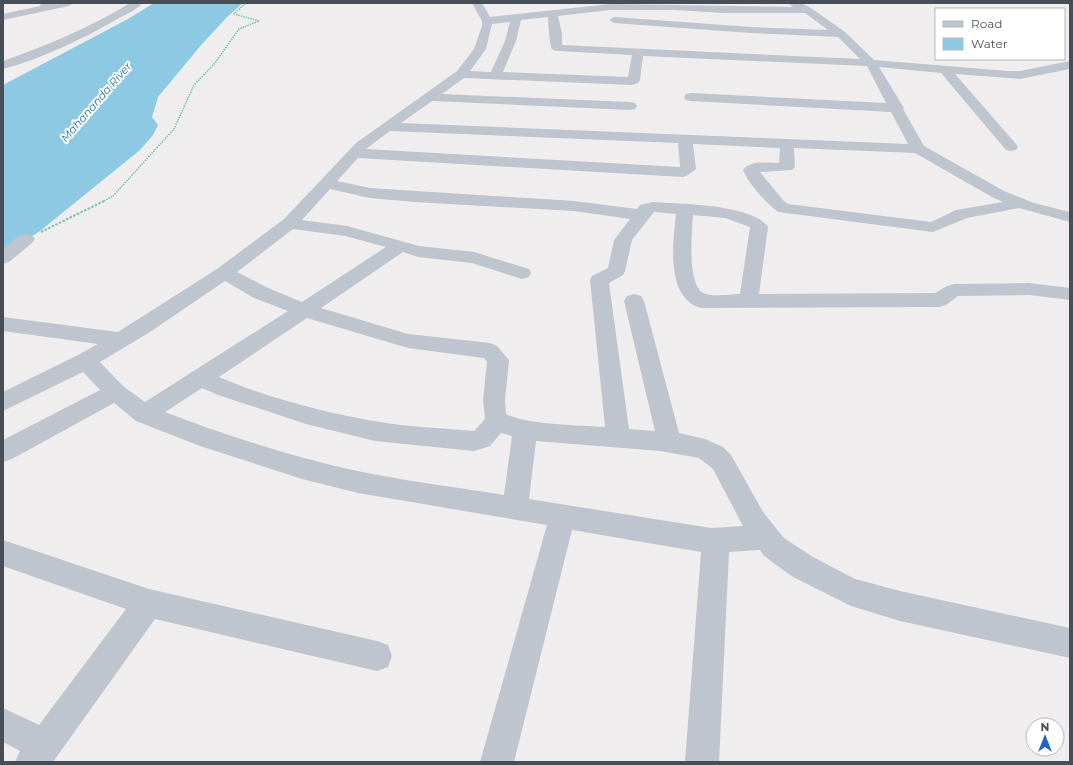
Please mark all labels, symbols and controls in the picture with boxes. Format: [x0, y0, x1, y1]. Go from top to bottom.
legend [935, 8, 1065, 60]
text: Road [971, 16, 1002, 31]
text: Water [971, 36, 1008, 51]
water label: Mahananda River [58, 59, 135, 145]
north arrow [1025, 717, 1065, 757]
text: N [1041, 720, 1049, 734]

